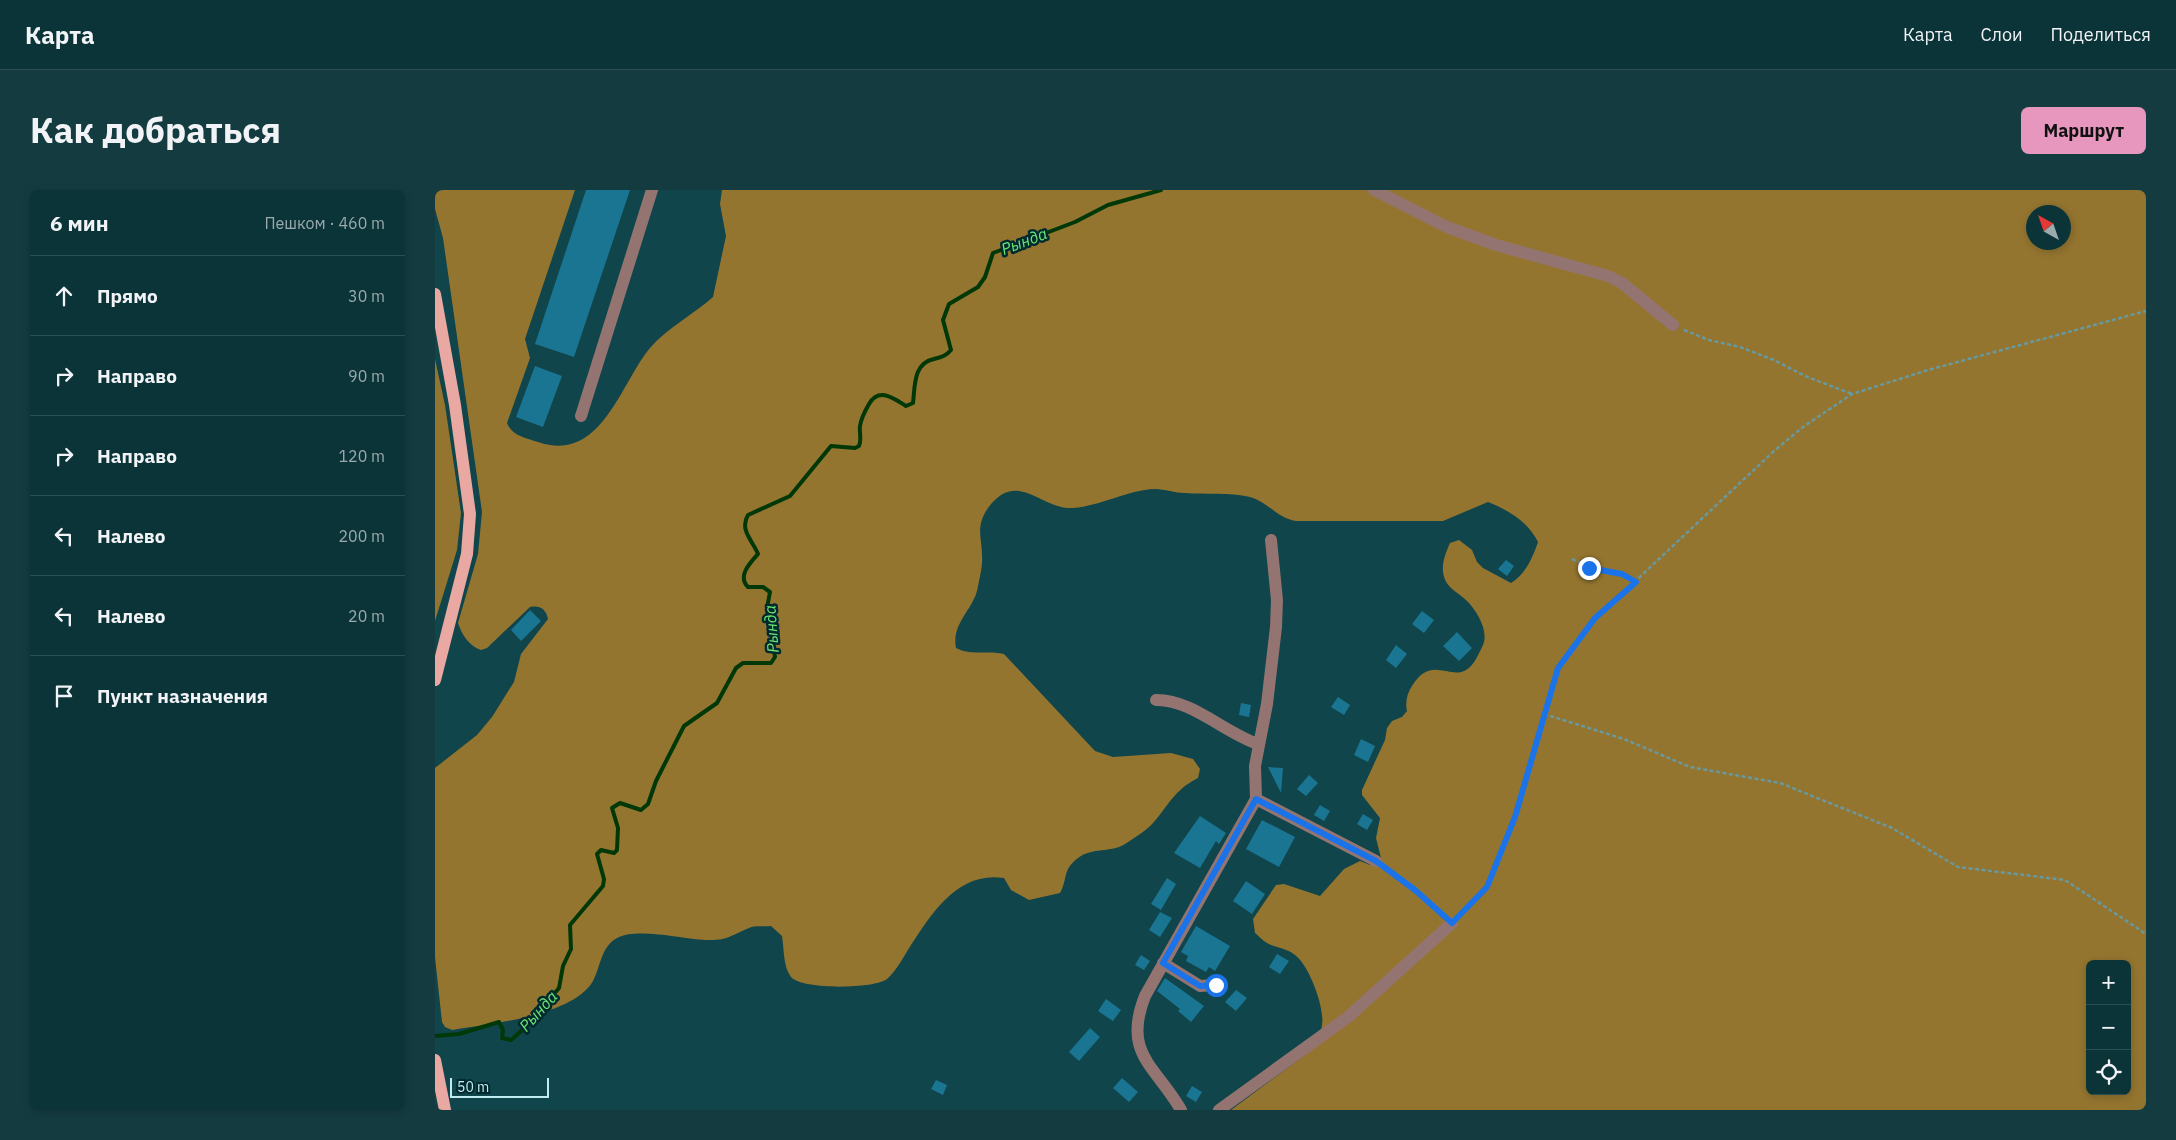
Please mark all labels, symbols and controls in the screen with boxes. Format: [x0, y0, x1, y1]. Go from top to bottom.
text: Карта [25, 19, 95, 51]
text: Карта [1903, 23, 1953, 46]
text: Слои [1981, 23, 2023, 46]
text: Поделиться [2051, 23, 2151, 46]
text: Как добраться [30, 107, 281, 153]
button: Маршрут [2021, 107, 2146, 154]
north arrow [2026, 205, 2071, 250]
text: 6 мин [50, 209, 109, 237]
text: Пешком · 460 m [264, 213, 385, 233]
water label: Рында [998, 223, 1050, 259]
icon: ahead [50, 282, 78, 310]
text: Прямо [97, 284, 158, 308]
text: 30 m [348, 286, 385, 306]
icon: right [50, 362, 78, 390]
text: Направо [97, 364, 177, 388]
text: 90 m [348, 366, 385, 386]
icon: right [50, 442, 78, 470]
text: Направо [97, 444, 177, 468]
text: 120 m [338, 446, 385, 466]
icon: left [50, 522, 78, 550]
text: Налево [97, 524, 166, 548]
text: 200 m [338, 526, 385, 546]
route end [1578, 557, 1601, 580]
icon: left [50, 602, 78, 630]
text: Налево [97, 604, 166, 628]
water label: Рында [759, 604, 783, 654]
text: 20 m [348, 606, 385, 626]
icon: arrive [50, 682, 78, 710]
text: Пункт назначения [97, 684, 268, 708]
map controls [2086, 960, 2131, 1095]
button: + [2086, 960, 2131, 1005]
route start [1205, 974, 1228, 997]
water label: Рында [515, 987, 561, 1035]
button: − [2086, 1005, 2131, 1050]
button: locate [2086, 1050, 2131, 1095]
scale bar [450, 1075, 549, 1098]
text: 50 m [457, 1078, 489, 1096]

